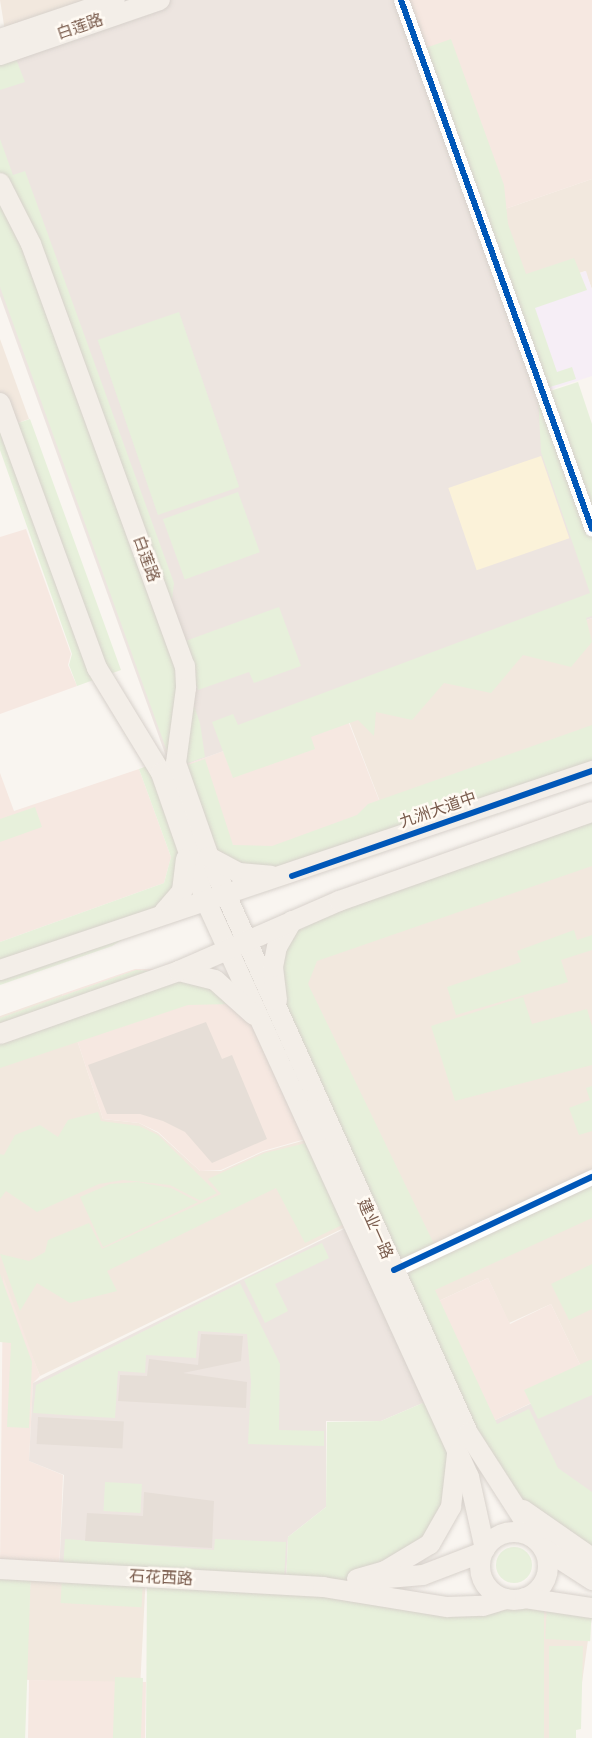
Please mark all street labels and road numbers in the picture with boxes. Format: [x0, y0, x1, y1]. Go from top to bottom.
street label: 白莲路 [54, 10, 106, 44]
street label: 白莲路 [129, 533, 163, 585]
street label: 九洲大道中 [397, 788, 479, 832]
street label: 建业一路 [353, 1196, 397, 1262]
street label: 石花西路 [129, 1567, 193, 1589]

